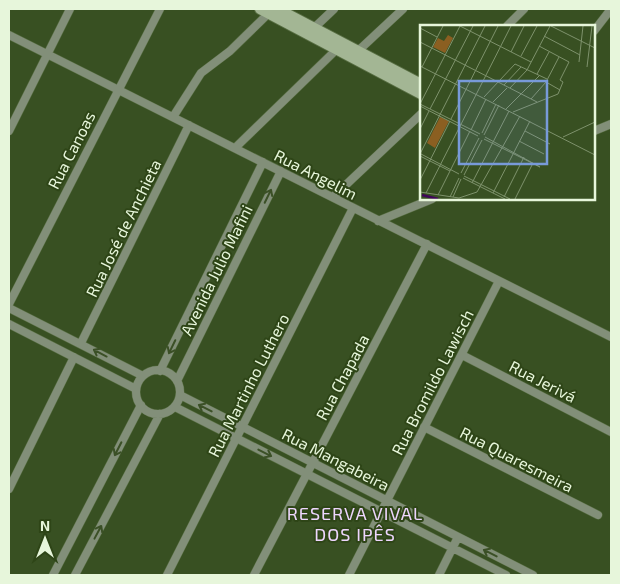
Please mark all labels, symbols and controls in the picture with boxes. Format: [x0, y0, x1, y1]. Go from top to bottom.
inset map [420, 25, 595, 200]
street label: Rua Canoas [43, 108, 99, 192]
street label: Rua Angelim [271, 145, 361, 203]
street label: Rua José de Anchieta [81, 156, 165, 300]
one-way arrow [264, 189, 273, 204]
street label: Avenida Julio Mafini [176, 202, 256, 338]
street label: Rua Bromildo Lawisch [387, 306, 477, 458]
street label: Rua Martinho Luthero [204, 310, 292, 460]
street label: Rua Chapada [311, 331, 373, 423]
one-way arrow [167, 339, 176, 354]
one-way arrow [94, 348, 108, 358]
street label: Rua Jerivá [506, 356, 580, 406]
one-way arrow [198, 403, 213, 412]
street label: Rua Quaresmeira [457, 422, 577, 497]
street label: Rua Mangabeira [279, 424, 393, 494]
one-way arrow [113, 441, 122, 456]
one-way arrow [257, 449, 272, 458]
district label: RESERVA VIVAL DOS IPÊS [287, 502, 423, 545]
north arrow [20, 514, 70, 564]
text: N [40, 517, 50, 534]
one-way arrow [94, 525, 103, 540]
one-way arrow [483, 548, 498, 557]

